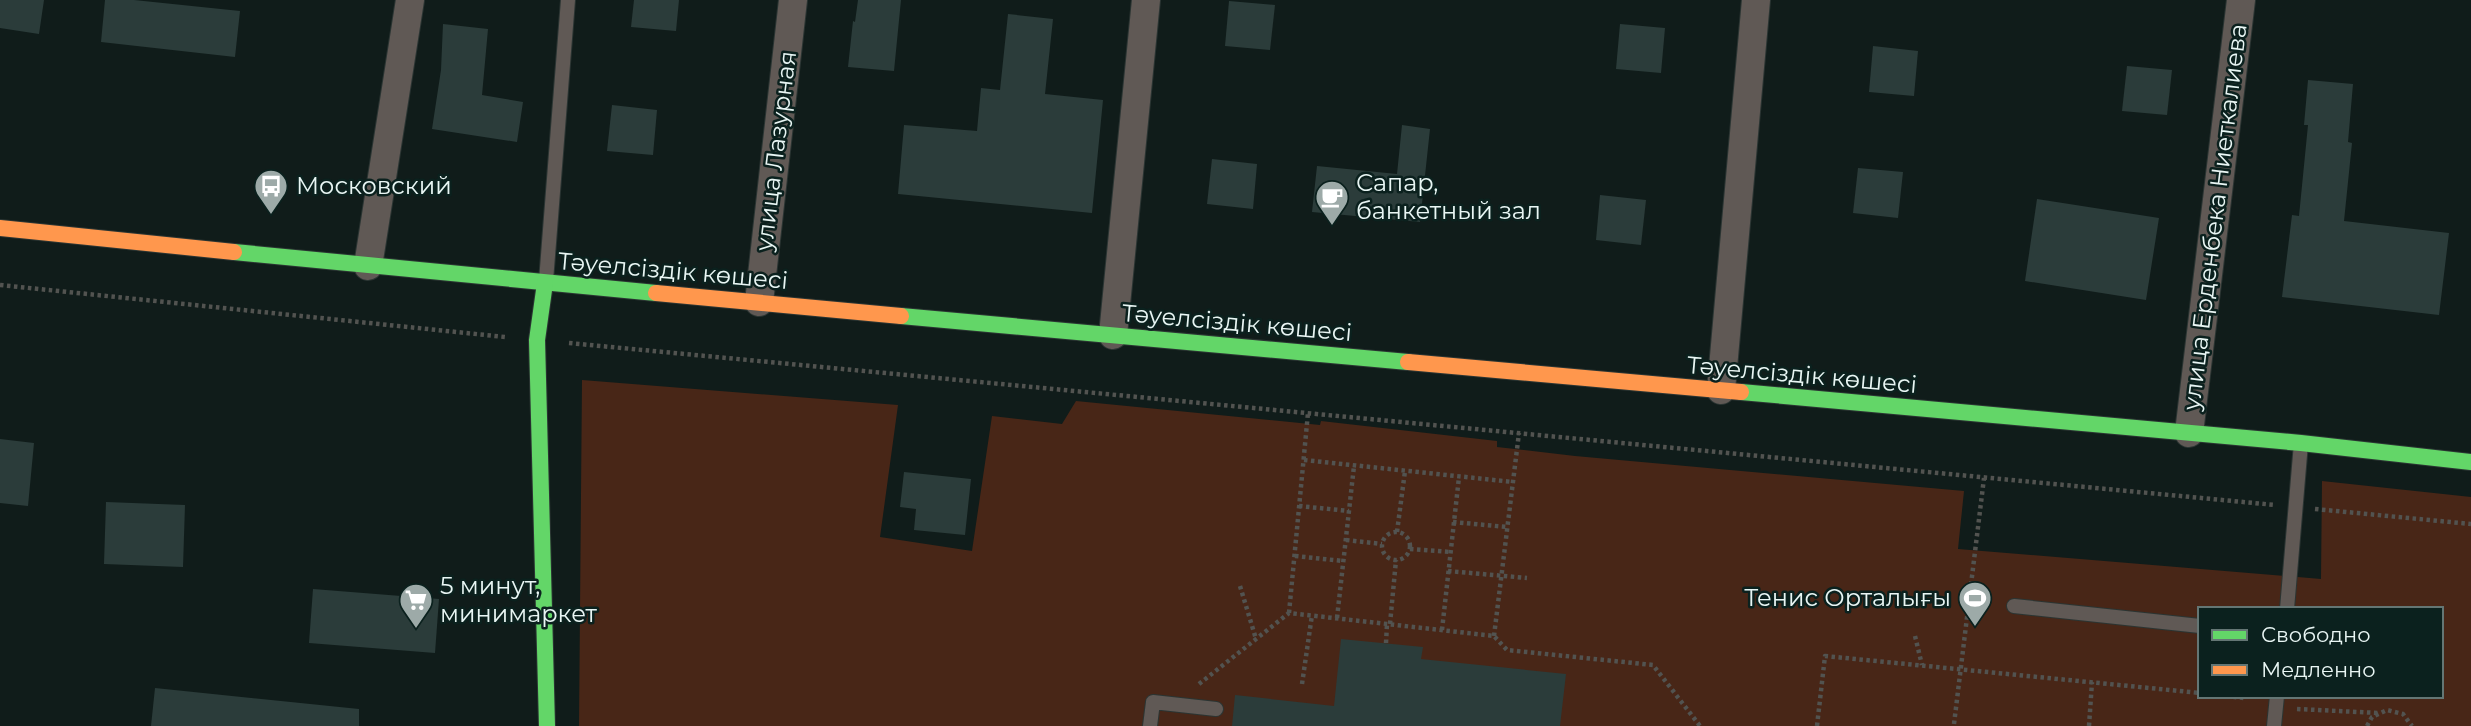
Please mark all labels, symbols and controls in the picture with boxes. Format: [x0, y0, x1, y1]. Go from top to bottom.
street label: улица Ерденбека Ниеткалиева [2176, 22, 2253, 413]
street label: улица Лазурная [749, 49, 802, 254]
bus stop icon: Московский [252, 167, 290, 216]
place label: Сапар, банкетный зал [1356, 168, 1541, 225]
place label: Московский [296, 171, 452, 200]
cafe icon: Сапар, банкетный зал [1313, 178, 1351, 227]
street label: Тәуелсіздік көшесі [557, 246, 789, 295]
street label: Тәуелсіздік көшесі [1121, 298, 1353, 347]
street label: Тәуелсіздік көшесі [1686, 350, 1918, 399]
place label: 5 минут, минимаркет [440, 571, 597, 628]
sports icon: Тенис Орталығы [1956, 579, 1994, 628]
supermarket icon: 5 минут, минимаркет [397, 581, 435, 630]
place label: Тенис Орталығы [1744, 583, 1951, 612]
legend [2198, 607, 2443, 698]
text: Свободно [2261, 622, 2371, 647]
text: Медленно [2261, 657, 2376, 682]

